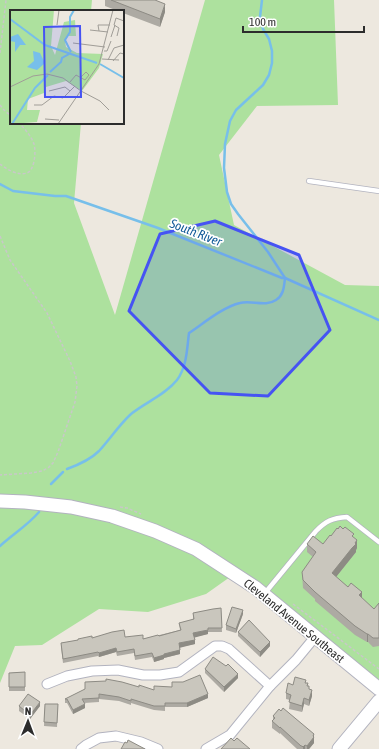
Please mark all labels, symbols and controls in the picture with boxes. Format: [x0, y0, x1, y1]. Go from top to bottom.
scale bar [243, 8, 364, 34]
inset map [10, 10, 124, 124]
text: 100 m [249, 15, 276, 29]
water label: South River [167, 215, 225, 250]
street label: Cleveland Avenue Southeast [241, 576, 348, 666]
north arrow [8, 701, 48, 741]
text: N [25, 705, 32, 717]

